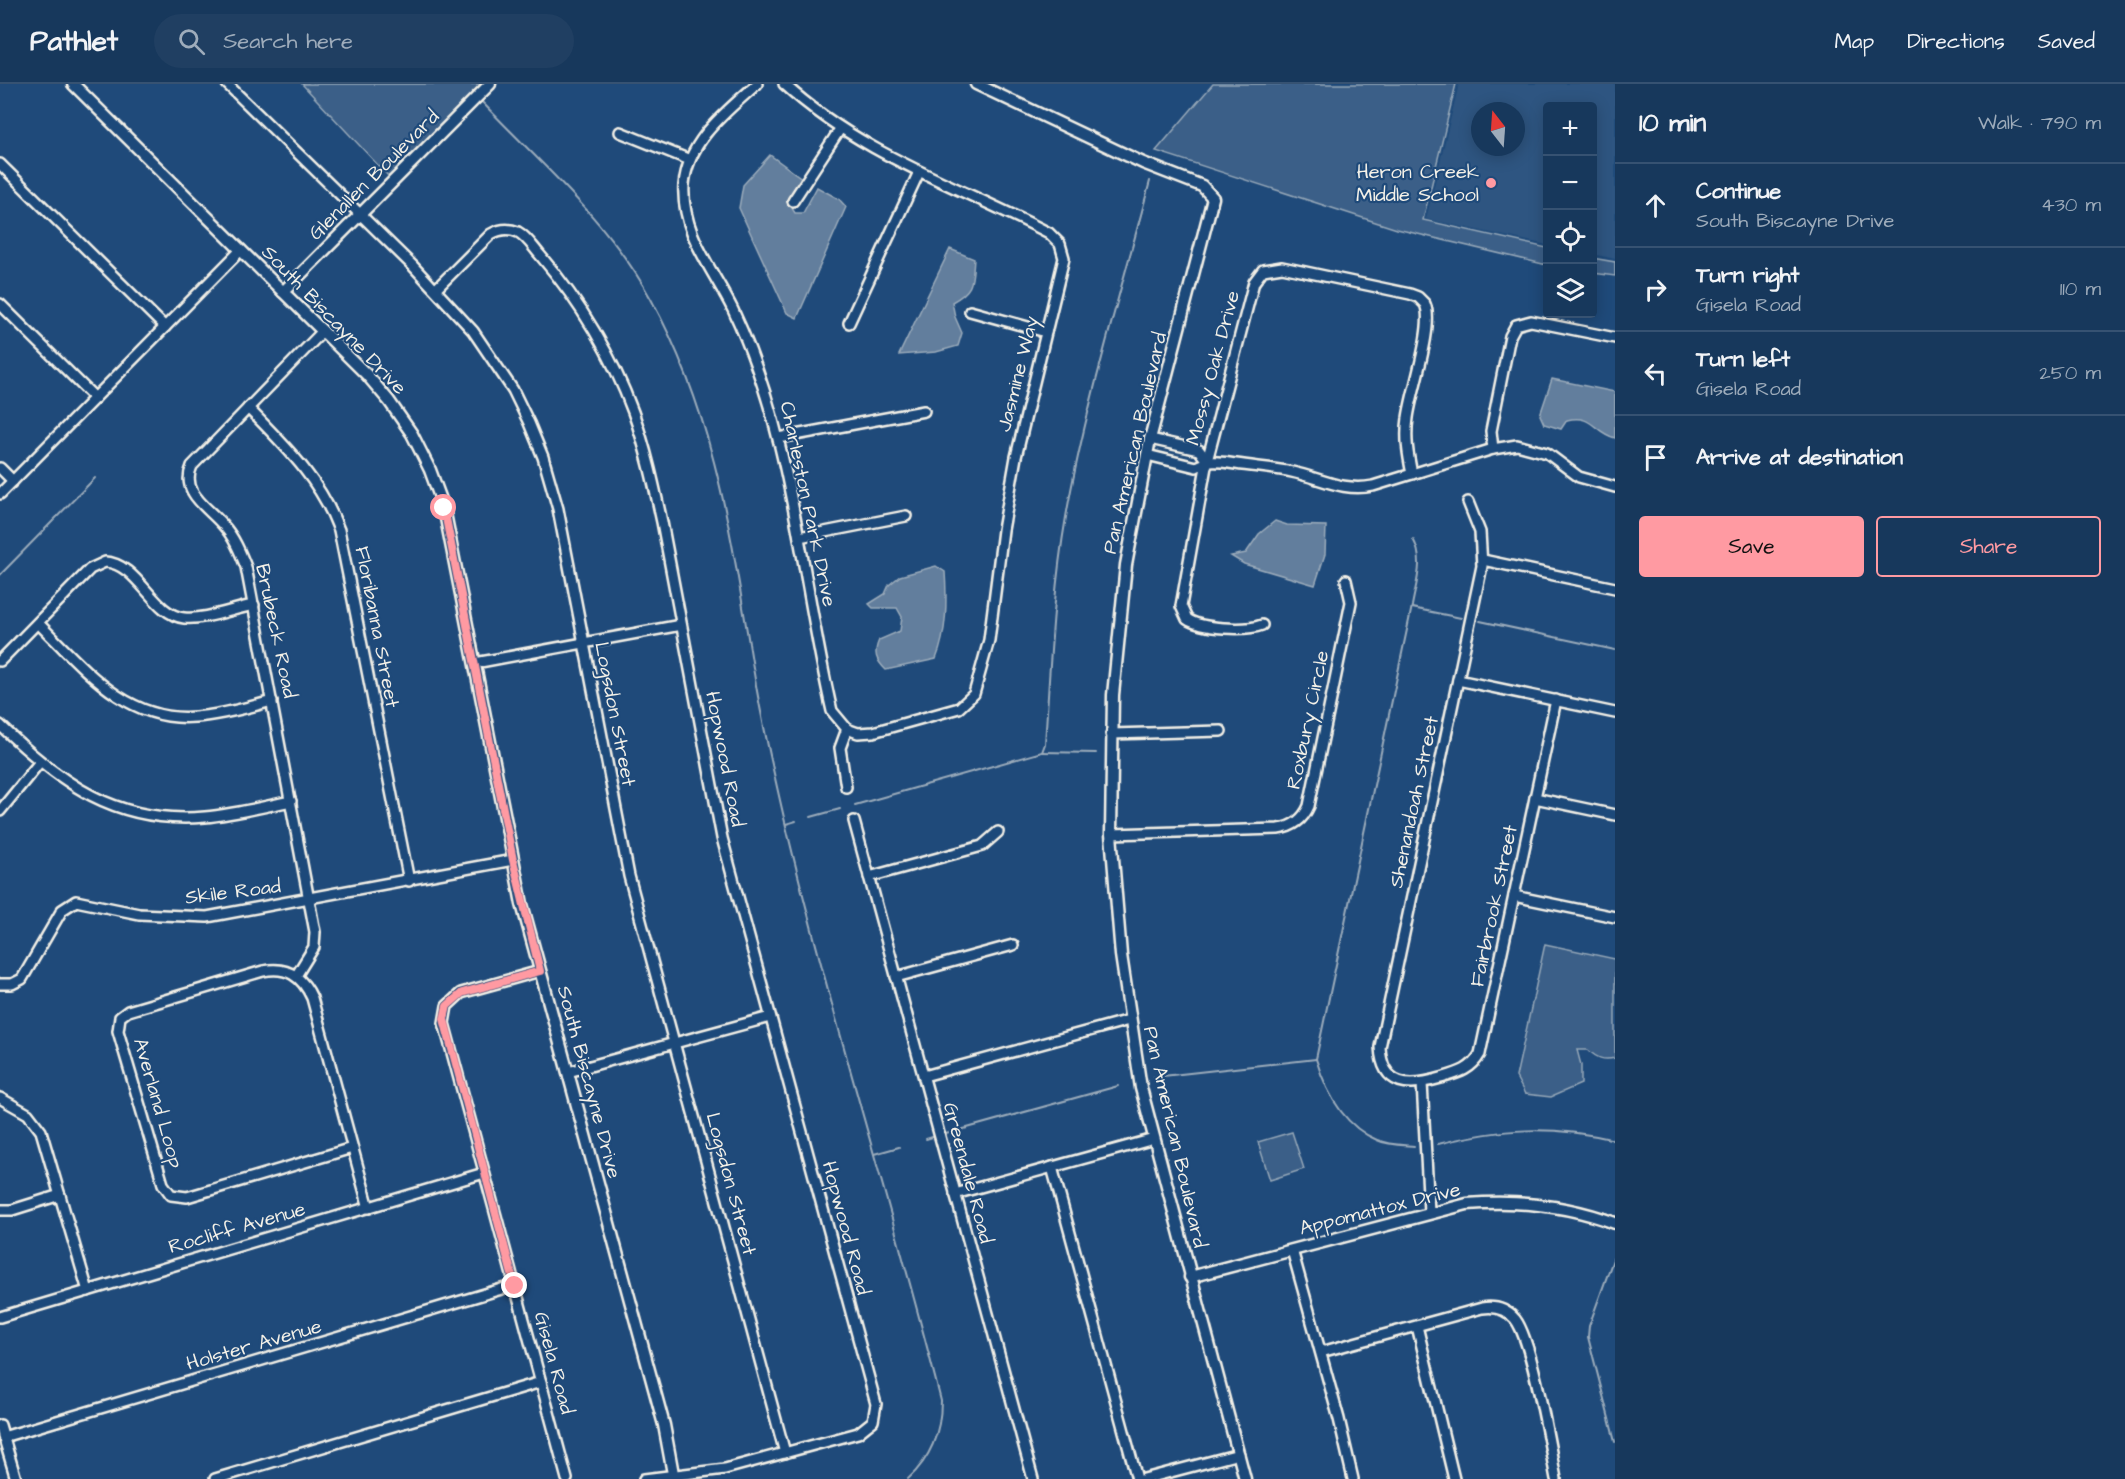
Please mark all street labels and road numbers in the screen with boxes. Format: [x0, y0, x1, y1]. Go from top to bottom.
street label: Glenallen Boulevard [302, 103, 446, 247]
street label: South Biscayne Drive [254, 239, 413, 402]
street label: Mossy Oak Drive [1179, 287, 1248, 449]
street label: Jasmine Way [990, 313, 1047, 435]
street label: Pan American Boulevard [1096, 330, 1174, 556]
street label: Charleston Park Drive [773, 399, 843, 609]
street label: Floribanna Street [348, 544, 406, 710]
street label: Brubeck Road [248, 561, 304, 701]
street label: Logsdon Street [586, 639, 643, 789]
street label: Roxbury Circle [1280, 648, 1337, 792]
street label: Hopwood Road [698, 689, 752, 829]
street label: Shenandoah Street [1382, 713, 1446, 891]
street label: Fairbrook Street [1463, 822, 1525, 990]
street label: Skile Road [184, 872, 282, 912]
street label: South Biscayne Drive [549, 983, 628, 1182]
street label: Pan American Boulevard [1136, 1024, 1214, 1250]
street label: Averland Loop [126, 1035, 190, 1171]
street label: Greendale Road [936, 1099, 1000, 1247]
street label: Logsdon Street [698, 1110, 764, 1259]
street label: Hopwood Road [815, 1158, 877, 1298]
street label: Appomattox Drive [1296, 1175, 1464, 1243]
street label: Rocliff Avenue [165, 1195, 309, 1261]
street label: Gisela Road [527, 1309, 581, 1417]
street label: Holster Avenue [183, 1312, 325, 1378]

